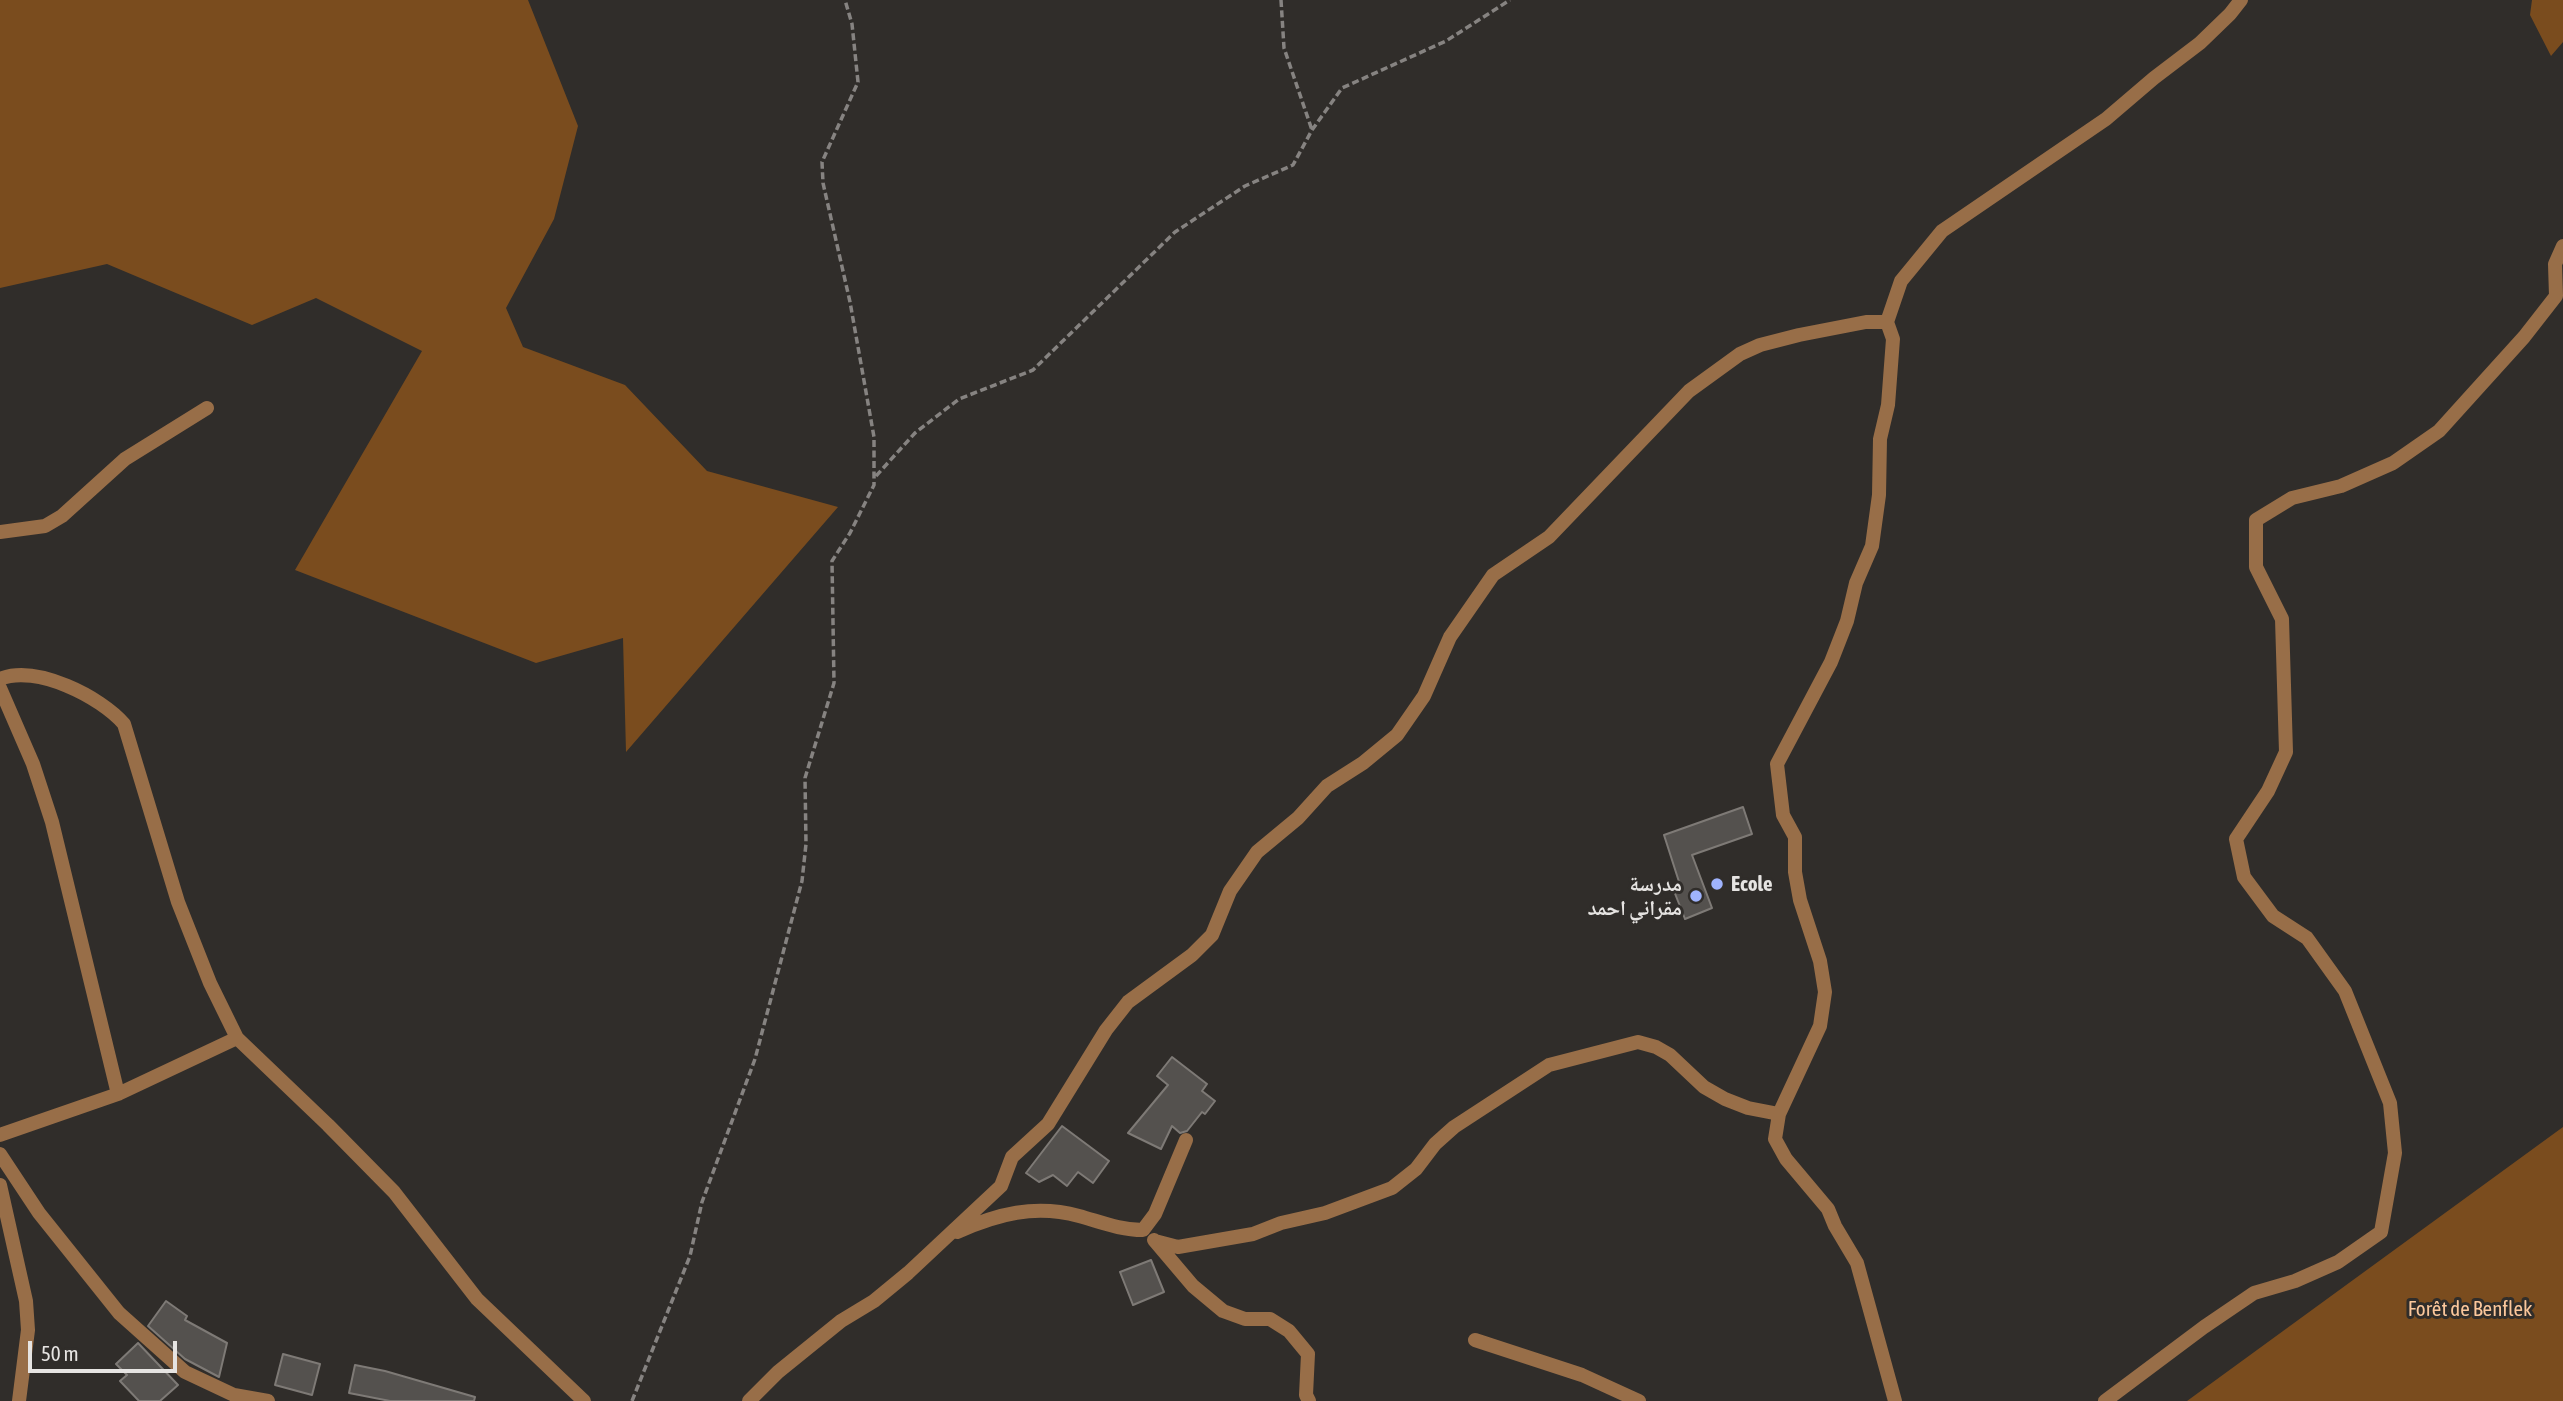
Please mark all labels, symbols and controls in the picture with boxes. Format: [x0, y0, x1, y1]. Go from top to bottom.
place label: مدرسة مقراني احمد [1588, 871, 1682, 921]
place label: Ecole [1731, 871, 1772, 897]
marker: Ecole [1709, 876, 1725, 892]
marker: مدرسة مقراني احمد [1688, 888, 1704, 904]
park label: Forêt de Benflek [2408, 1296, 2532, 1322]
scale bar [32, 1328, 180, 1372]
text: 50 m [41, 1341, 79, 1365]

